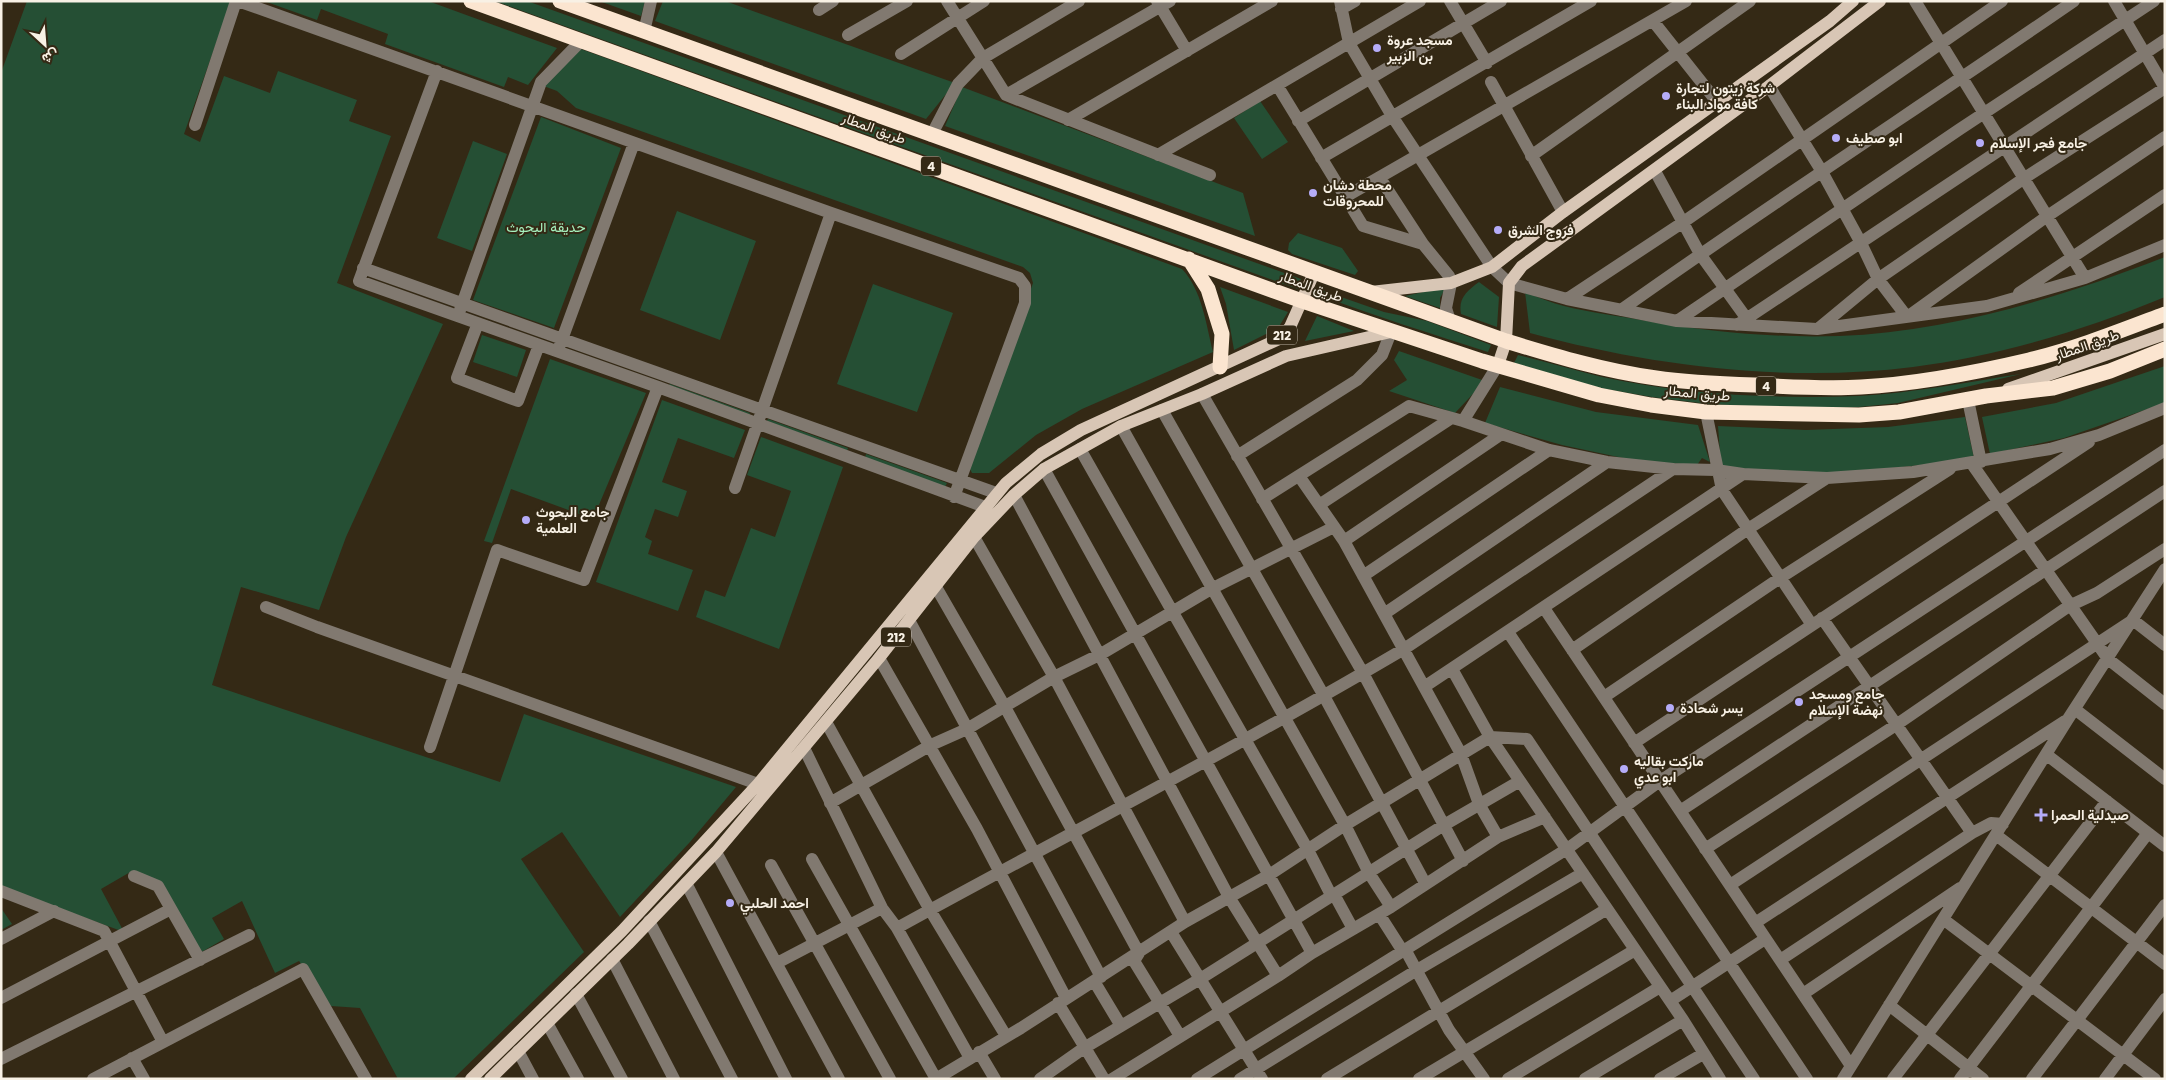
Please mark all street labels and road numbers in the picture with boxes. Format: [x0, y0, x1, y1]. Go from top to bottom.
street label: طريق المطار [838, 107, 909, 149]
road number: 4 [921, 157, 941, 176]
street label: طريق المطار [1275, 265, 1346, 307]
street label: طريق المطار [2051, 325, 2122, 366]
road number: 212 [1267, 326, 1297, 344]
road number: 4 [1756, 376, 1776, 396]
street label: طريق المطار [1662, 380, 1731, 406]
road number: 212 [881, 628, 911, 646]

